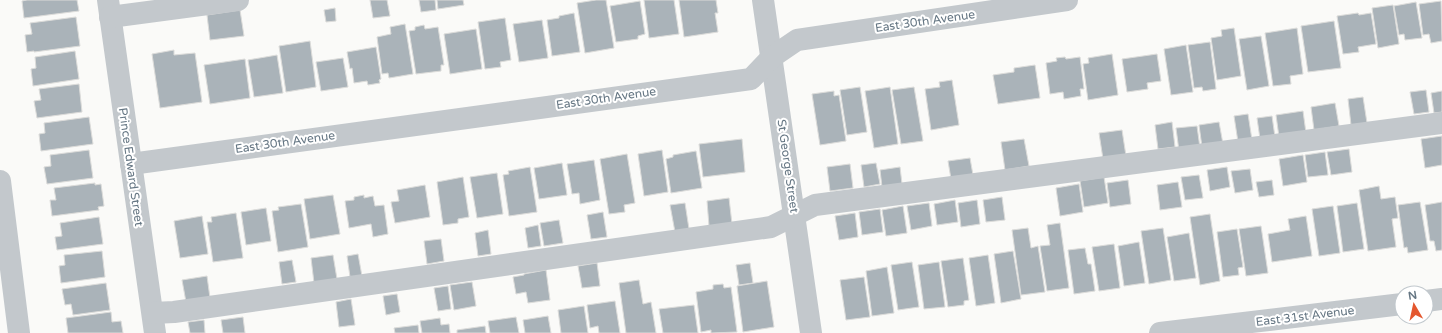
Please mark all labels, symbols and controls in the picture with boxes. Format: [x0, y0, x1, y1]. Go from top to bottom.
street label: East 30th Avenue [874, 7, 976, 35]
street label: East 30th Avenue [555, 84, 657, 112]
street label: Prince Edward Street [116, 107, 146, 228]
street label: St George Street [775, 118, 802, 214]
street label: East 30th Avenue [234, 128, 336, 156]
north arrow [1394, 285, 1434, 325]
text: N [1407, 289, 1418, 303]
street label: East 31st Avenue [1255, 303, 1355, 329]

